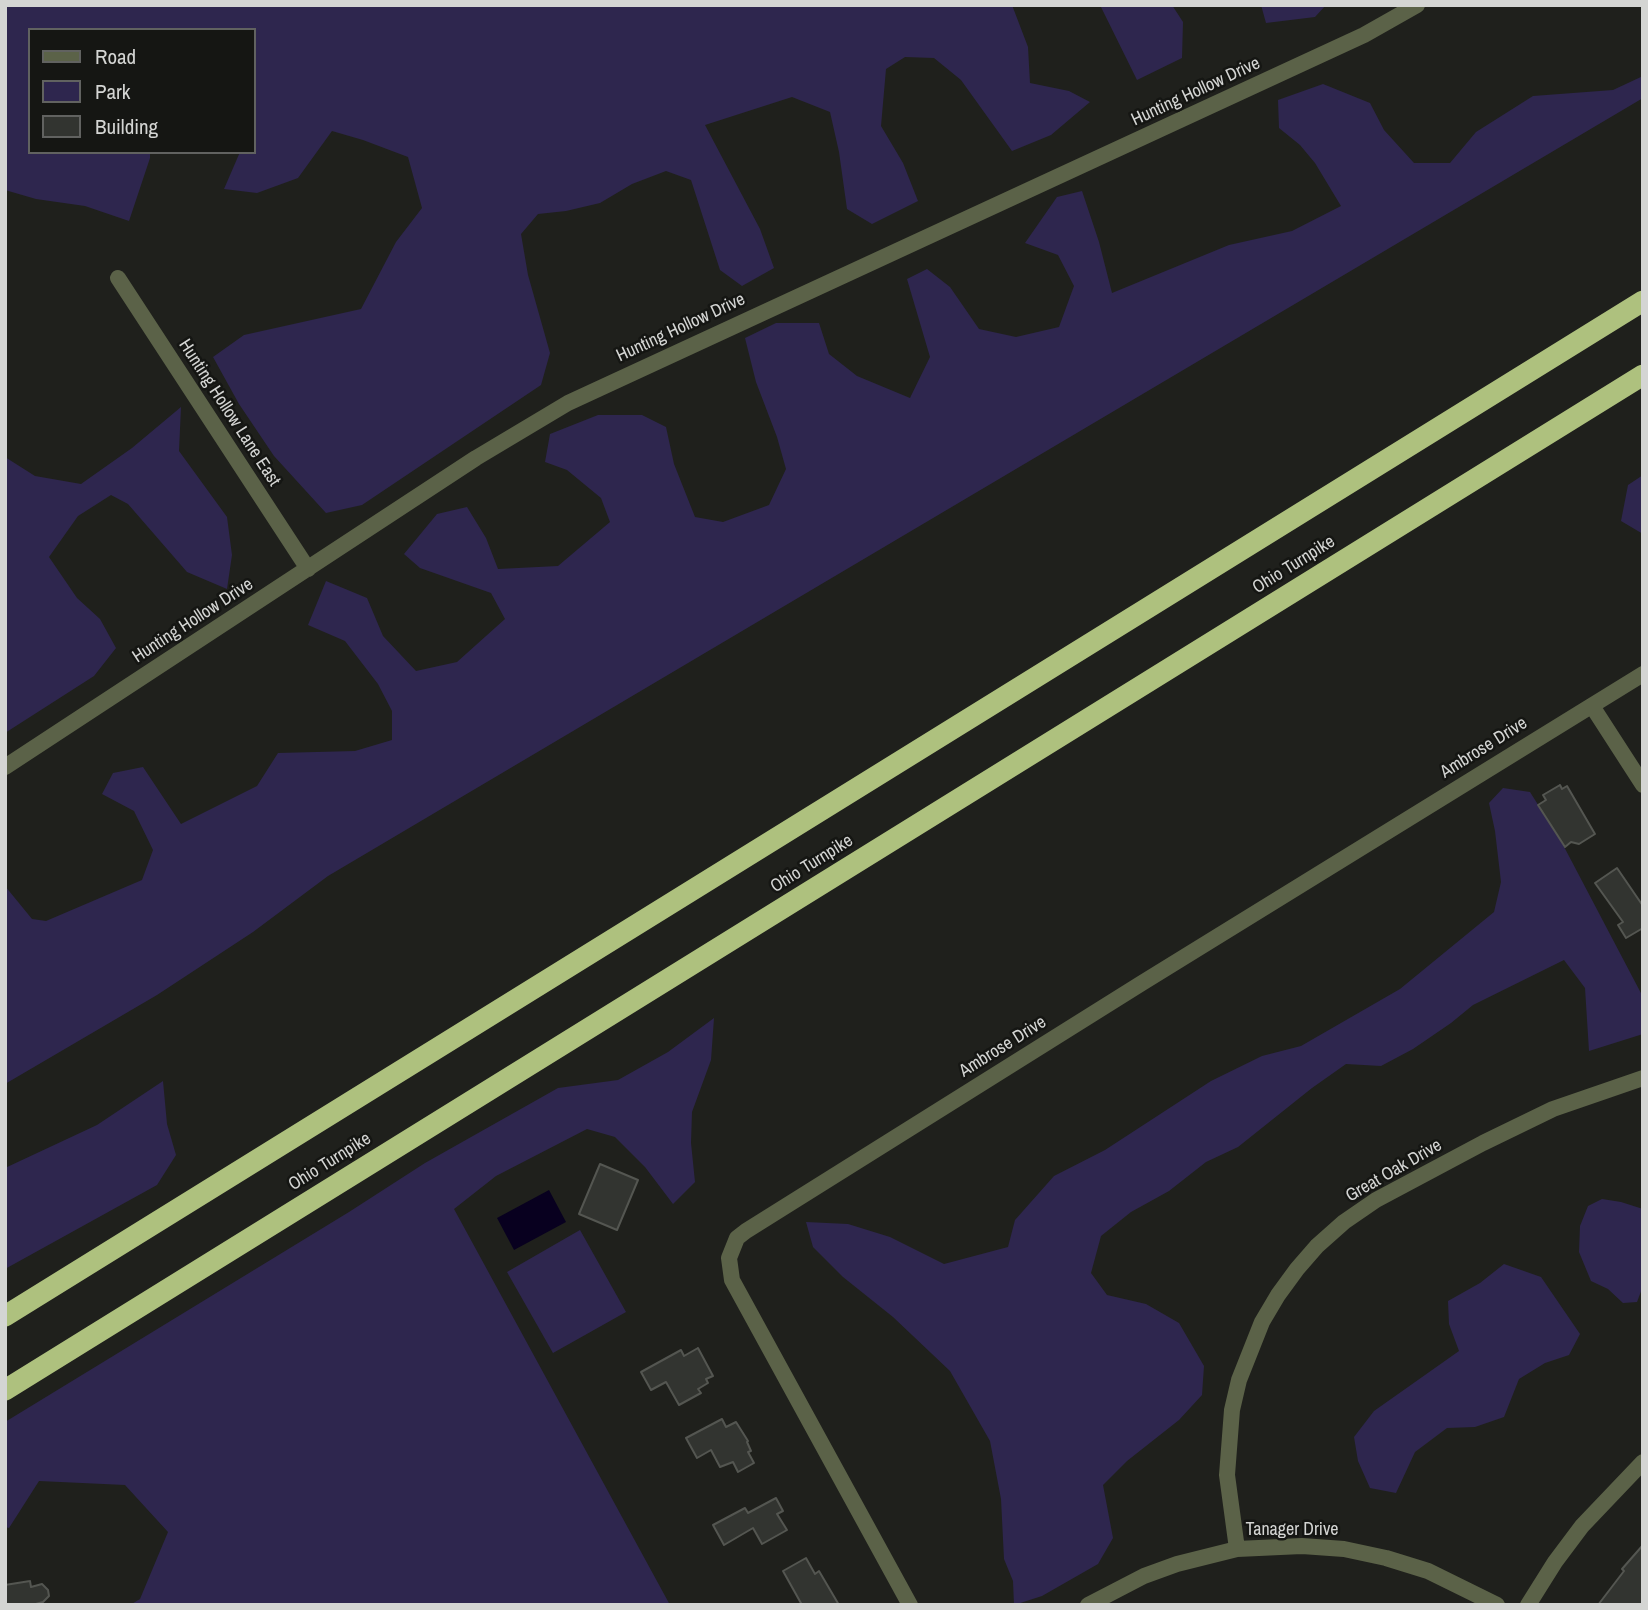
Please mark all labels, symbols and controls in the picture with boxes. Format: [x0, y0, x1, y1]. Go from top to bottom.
legend [28, 28, 256, 154]
text: Road [95, 42, 136, 71]
street label: Hunting Hollow Drive [1128, 53, 1264, 131]
text: Park [95, 77, 130, 106]
text: Building [95, 112, 158, 141]
street label: Hunting Hollow Drive [613, 289, 749, 367]
street label: Hunting Hollow Lane East [173, 336, 285, 490]
street label: Ohio Turnpike [1249, 531, 1339, 599]
street label: Hunting Hollow Drive [129, 574, 257, 668]
street label: Ambrose Drive [1437, 713, 1531, 783]
street label: Ohio Turnpike [767, 830, 857, 898]
street label: Ambrose Drive [956, 1012, 1050, 1082]
street label: Ohio Turnpike [285, 1128, 375, 1196]
street label: Great Oak Drive [1342, 1135, 1446, 1207]
street label: Tanager Drive [1246, 1519, 1338, 1541]

